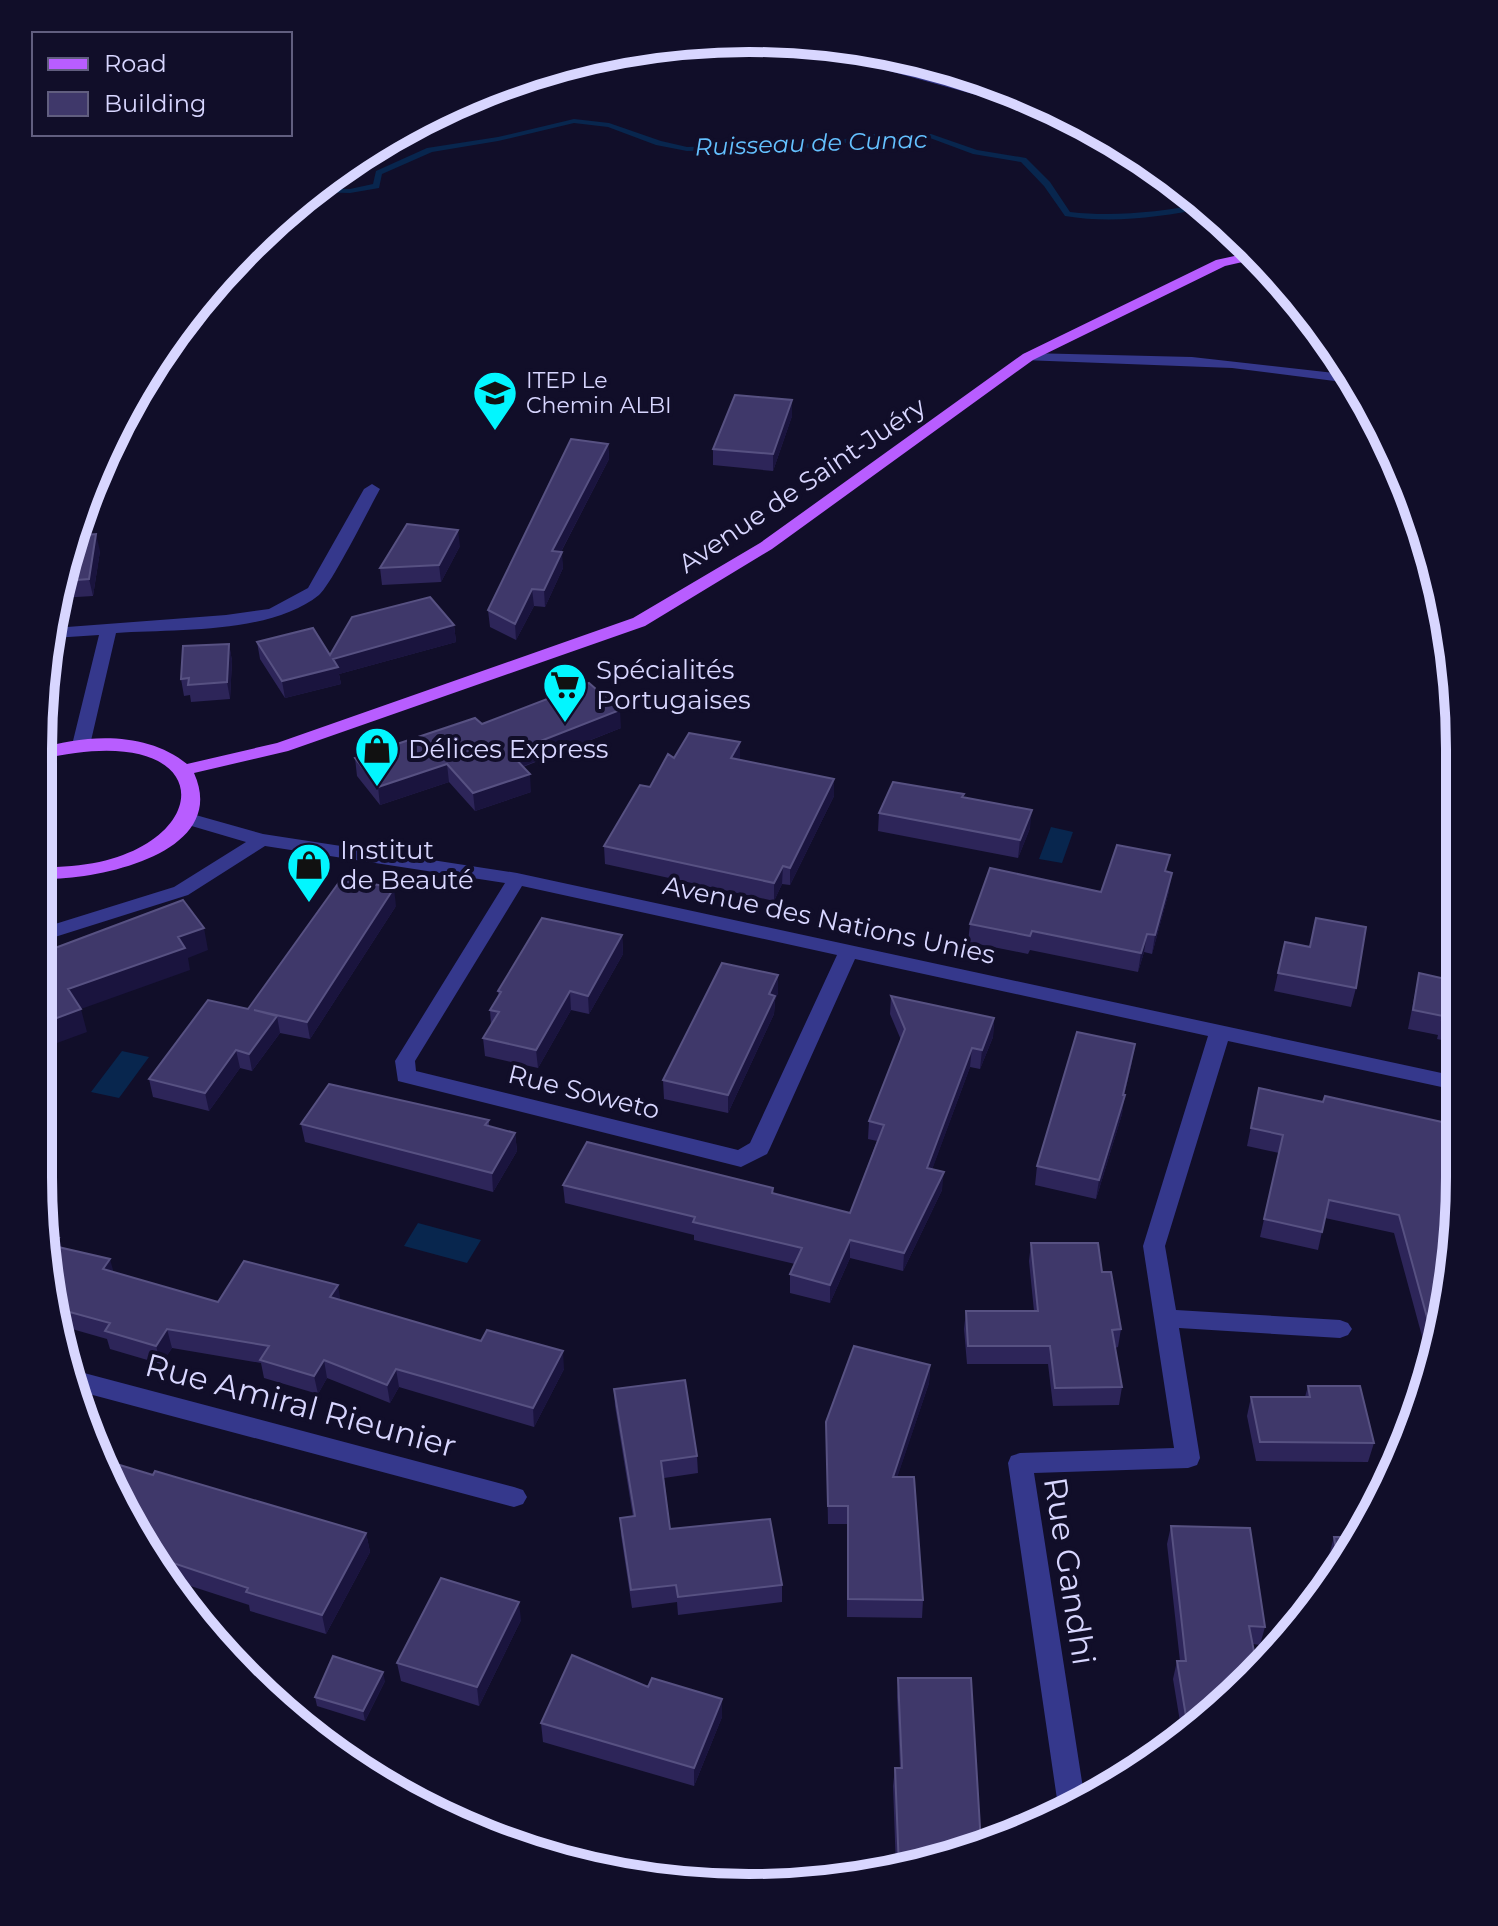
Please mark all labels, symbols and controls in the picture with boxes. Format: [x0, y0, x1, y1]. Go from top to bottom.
legend [32, 32, 292, 136]
text: Road [104, 49, 167, 78]
text: Building [104, 89, 207, 118]
water label: Ruisseau de Cunac [694, 124, 928, 162]
place label: ITEP Le Chemin ALBI [526, 367, 672, 419]
school or university icon: ITEP Le Chemin ALBI [471, 369, 519, 432]
street label: Avenue de Saint-Juéry [672, 390, 932, 580]
place label: Spécialités Portugaises [596, 654, 751, 716]
supermarket icon: Spécialités Portugaises [541, 661, 589, 724]
shop icon: Délices Express [353, 725, 401, 788]
place label: Délices Express [408, 733, 608, 765]
place label: Institut de Beauté [340, 834, 474, 896]
shop icon: Institut de Beauté [285, 841, 333, 904]
street label: Avenue des Nations Unies [660, 869, 998, 971]
street label: Rue Soweto [505, 1058, 663, 1126]
street label: Rue Amiral Rieunier [141, 1345, 461, 1465]
street label: Rue Gandhi [1036, 1474, 1104, 1668]

